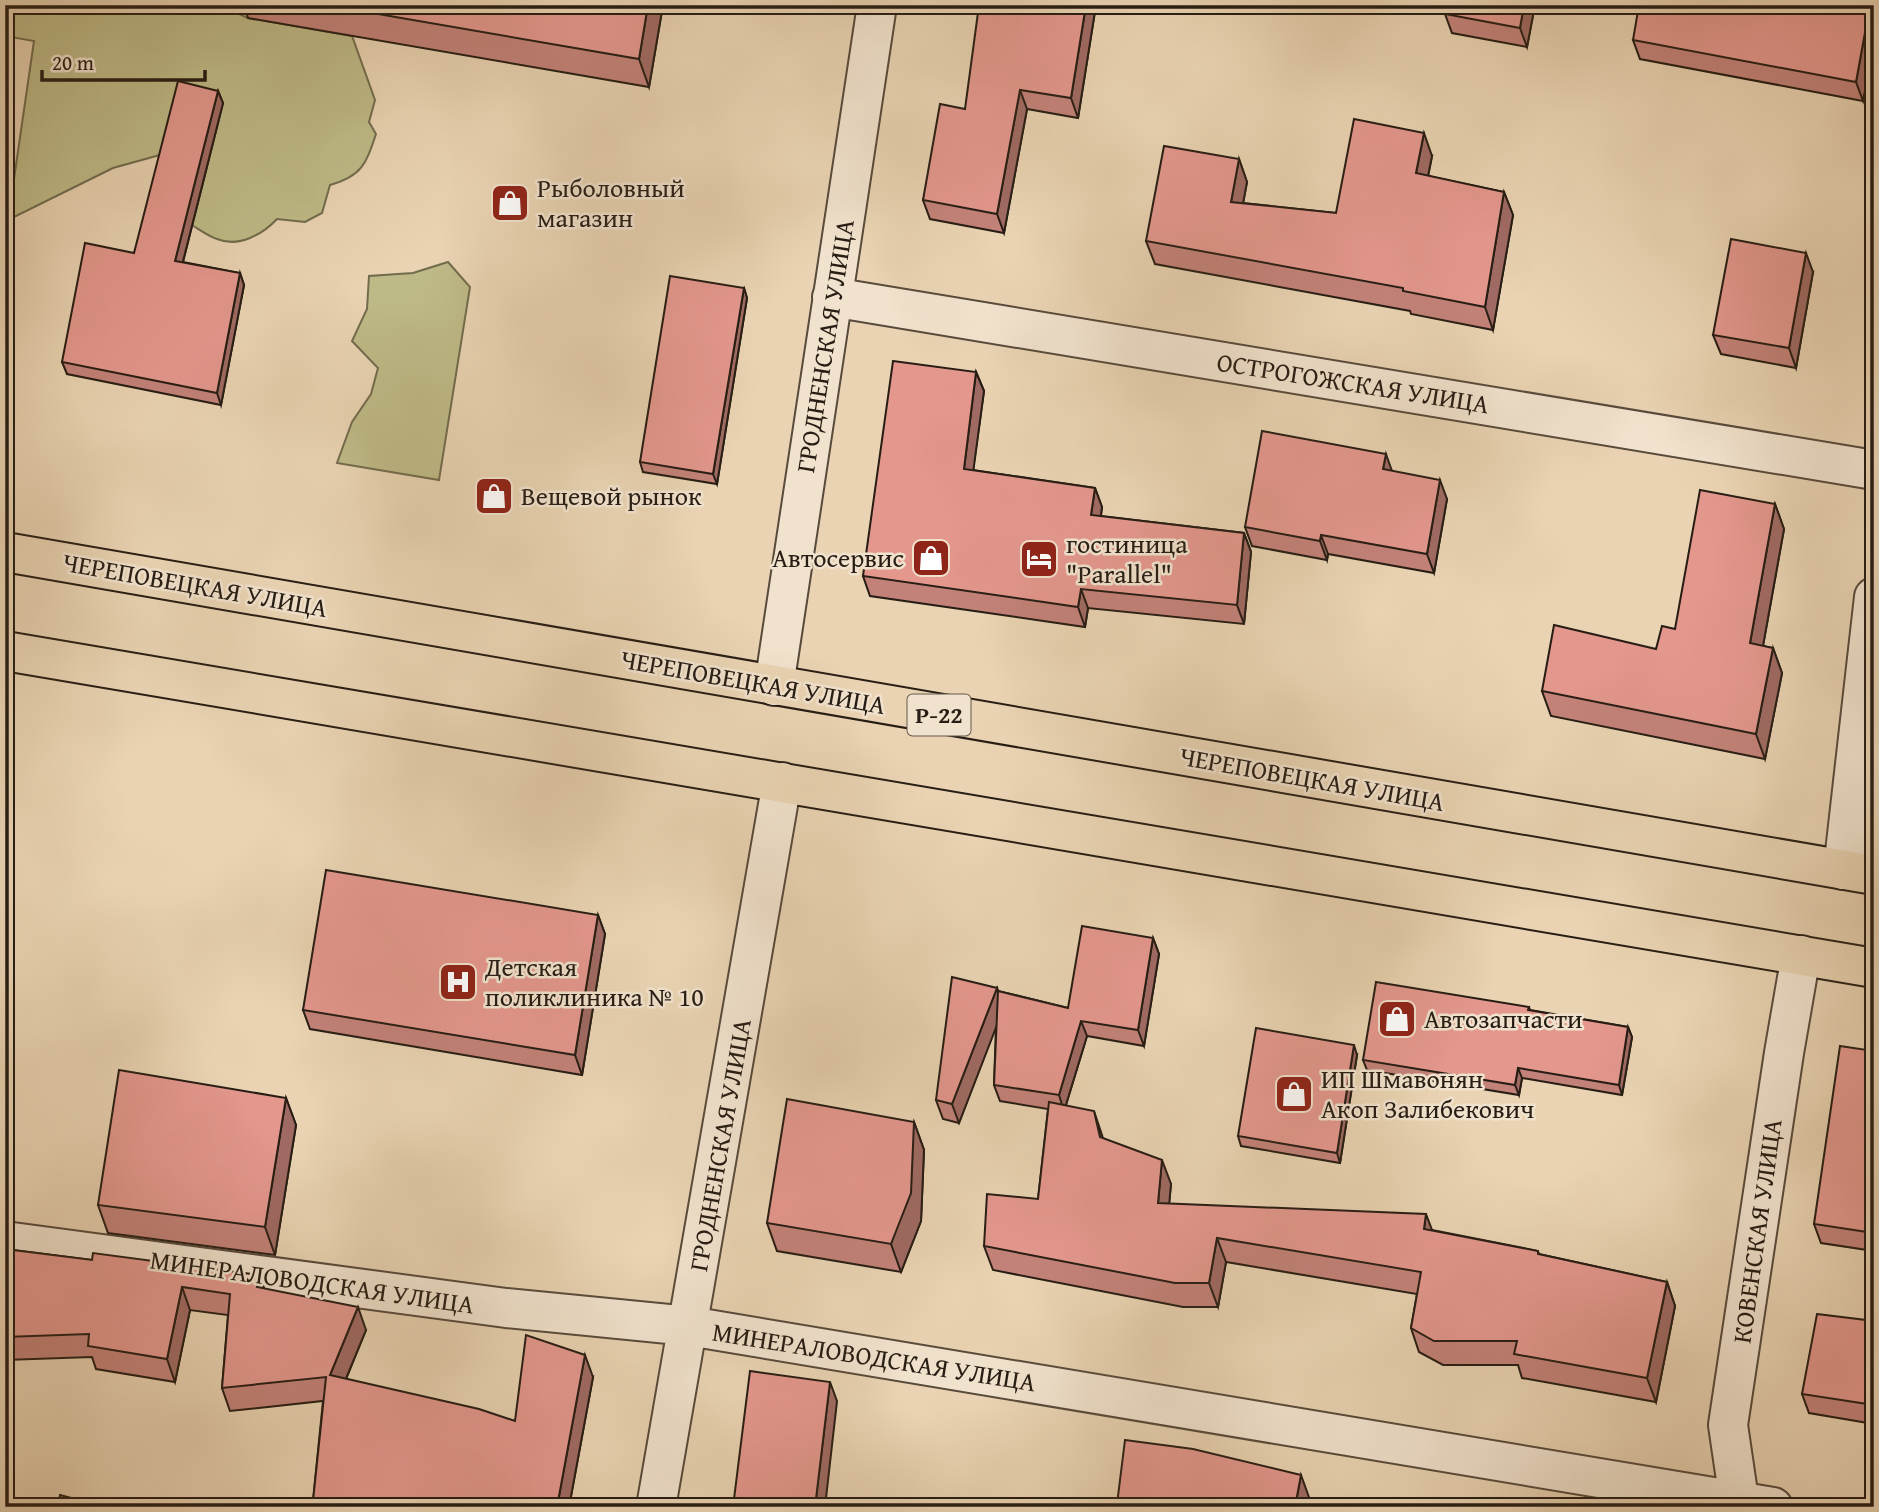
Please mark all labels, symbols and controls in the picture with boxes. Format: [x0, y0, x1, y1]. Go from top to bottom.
scale bar [42, 38, 205, 82]
text: 20 m [52, 47, 94, 78]
place label: Рыболовный магазин [537, 168, 685, 237]
shop icon: Рыболовный магазин [489, 182, 531, 224]
street label: ГРОДНЕНСКАЯ УЛИЦА [785, 216, 864, 475]
street label: ОСТРОГОЖСКАЯ УЛИЦА [1214, 342, 1492, 423]
shop icon: Вещевой рынок [473, 475, 515, 517]
place label: Вещевой рынок [521, 476, 702, 515]
place label: гостиница "Parallel" [1066, 524, 1188, 593]
shop icon: Автосервис [910, 537, 952, 579]
place label: Автосервис [772, 538, 904, 577]
hotel icon: гостиница "Parallel" [1018, 538, 1060, 580]
street label: ЧЕРЕПОВЕЦКАЯ УЛИЦА [59, 542, 331, 627]
street label: ЧЕРЕПОВЕЦКАЯ УЛИЦА [617, 639, 889, 724]
road number: Р-22 [908, 694, 970, 736]
street label: ЧЕРЕПОВЕЦКАЯ УЛИЦА [1176, 736, 1448, 821]
place label: Детская поликлиника № 10 [484, 947, 704, 1016]
hospital icon: Детская поликлиника № 10 [437, 961, 479, 1003]
shop icon: Автозапчасти [1376, 998, 1418, 1040]
place label: Автозапчасти [1424, 999, 1582, 1038]
street label: ГРОДНЕНСКАЯ УЛИЦА [678, 1015, 761, 1274]
place label: ИП Шмавонян Акоп Залибекович [1321, 1059, 1534, 1128]
shop icon: ИП Шмавонян Акоп Залибекович [1273, 1073, 1315, 1115]
street label: КОВЕНСКАЯ УЛИЦА [1721, 1116, 1792, 1346]
street label: МИНЕРАЛОВОДСКАЯ УЛИЦА [148, 1239, 477, 1324]
street label: МИНЕРАЛОВОДСКАЯ УЛИЦА [710, 1312, 1039, 1401]

